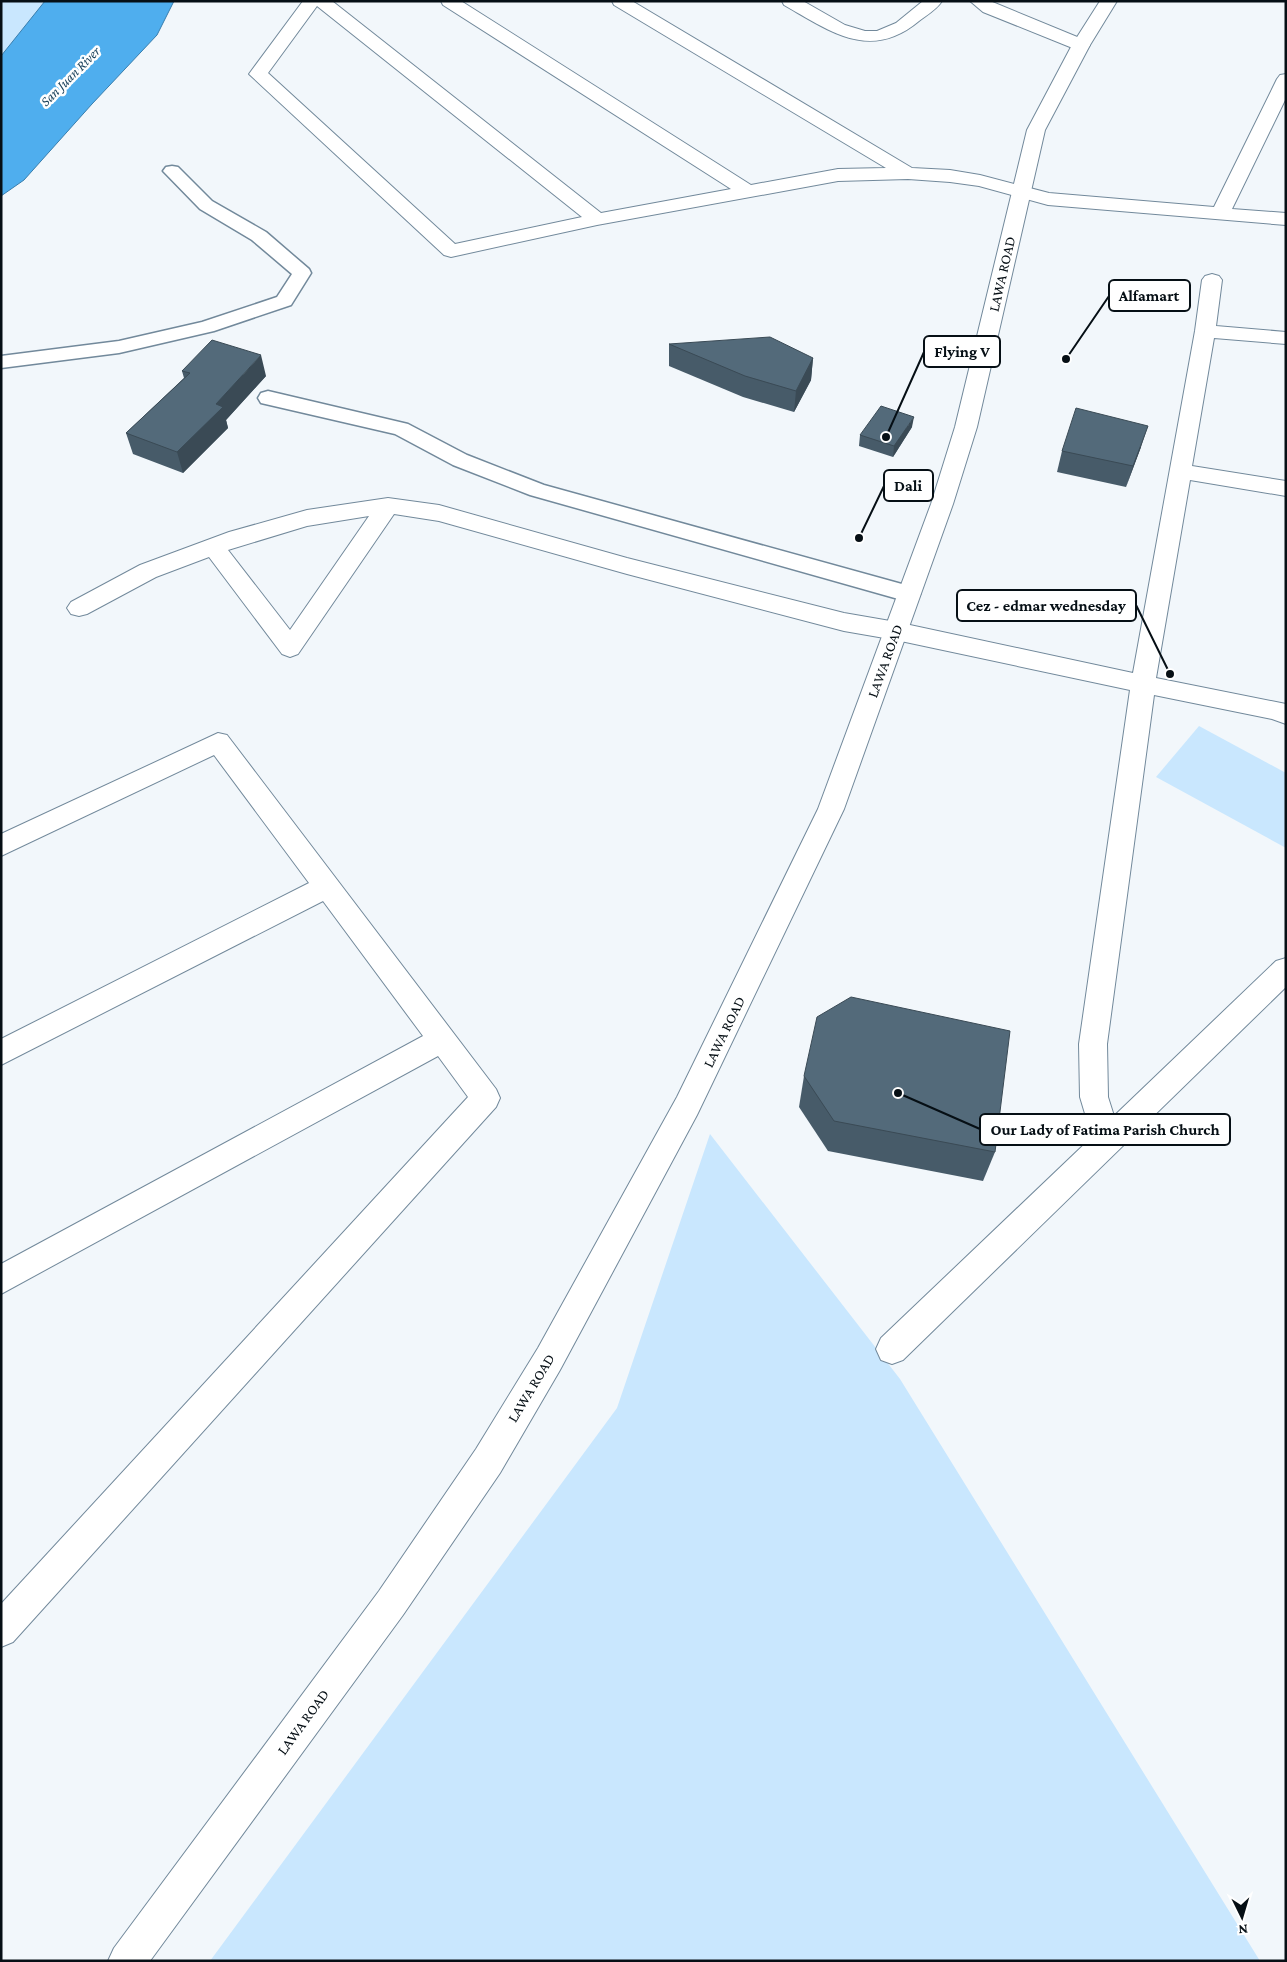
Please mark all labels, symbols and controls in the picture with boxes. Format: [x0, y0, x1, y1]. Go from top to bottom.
water label: San Juan River [37, 42, 104, 109]
street label: LAWA ROAD [986, 235, 1018, 313]
callout: Alfamart [1109, 280, 1190, 311]
text: Alfamart [1118, 287, 1180, 304]
callout: Flying V [924, 336, 1000, 367]
text: Flying V [934, 343, 990, 360]
callout: Dali [884, 470, 933, 501]
text: Dali [894, 477, 922, 494]
callout: Cez - edmar wednesday [957, 590, 1136, 621]
text: Cez - edmar wednesday [966, 597, 1126, 614]
street label: LAWA ROAD [864, 622, 906, 700]
street label: LAWA ROAD [700, 994, 748, 1070]
callout: Our Lady of Fatima Parish Church [980, 1114, 1230, 1145]
text: Our Lady of Fatima Parish Church [990, 1121, 1220, 1138]
street label: LAWA ROAD [504, 1351, 558, 1425]
street label: LAWA ROAD [274, 1686, 332, 1758]
north arrow [1217, 1892, 1267, 1942]
text: N [1237, 1922, 1249, 1938]

